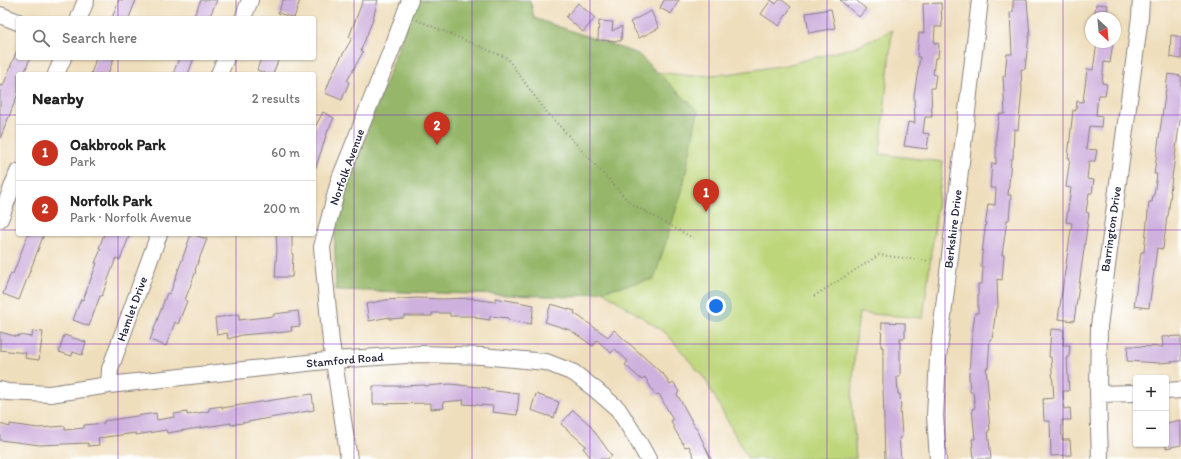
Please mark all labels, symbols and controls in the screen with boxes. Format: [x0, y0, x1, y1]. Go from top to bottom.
north arrow [1085, 12, 1121, 48]
search box [16, 16, 316, 60]
icon: search [30, 27, 52, 49]
text: Search here [62, 29, 137, 47]
text: Nearby [32, 88, 84, 108]
text: 2 results [252, 91, 300, 106]
pin: 2 [424, 112, 450, 145]
street label: Norfolk Avenue [327, 127, 367, 207]
text: Oakbrook Park [70, 136, 166, 154]
text: 1 [42, 145, 48, 160]
text: 60 m [271, 145, 300, 160]
text: Park [70, 154, 96, 169]
pin: 1 [693, 179, 719, 212]
street label: Barrington Drive [1098, 185, 1124, 273]
street label: Berkshire Drive [941, 188, 965, 269]
text: Norfolk Park [70, 192, 152, 210]
text: 2 [42, 201, 48, 216]
text: 200 m [263, 201, 300, 216]
text: Park · Norfolk Avenue [70, 210, 191, 225]
street label: Hamlet Drive [114, 274, 150, 343]
your location [706, 296, 726, 316]
street label: Stamford Road [306, 350, 385, 370]
map controls [1133, 375, 1169, 447]
button: + [1133, 375, 1169, 411]
button: − [1133, 411, 1169, 447]

